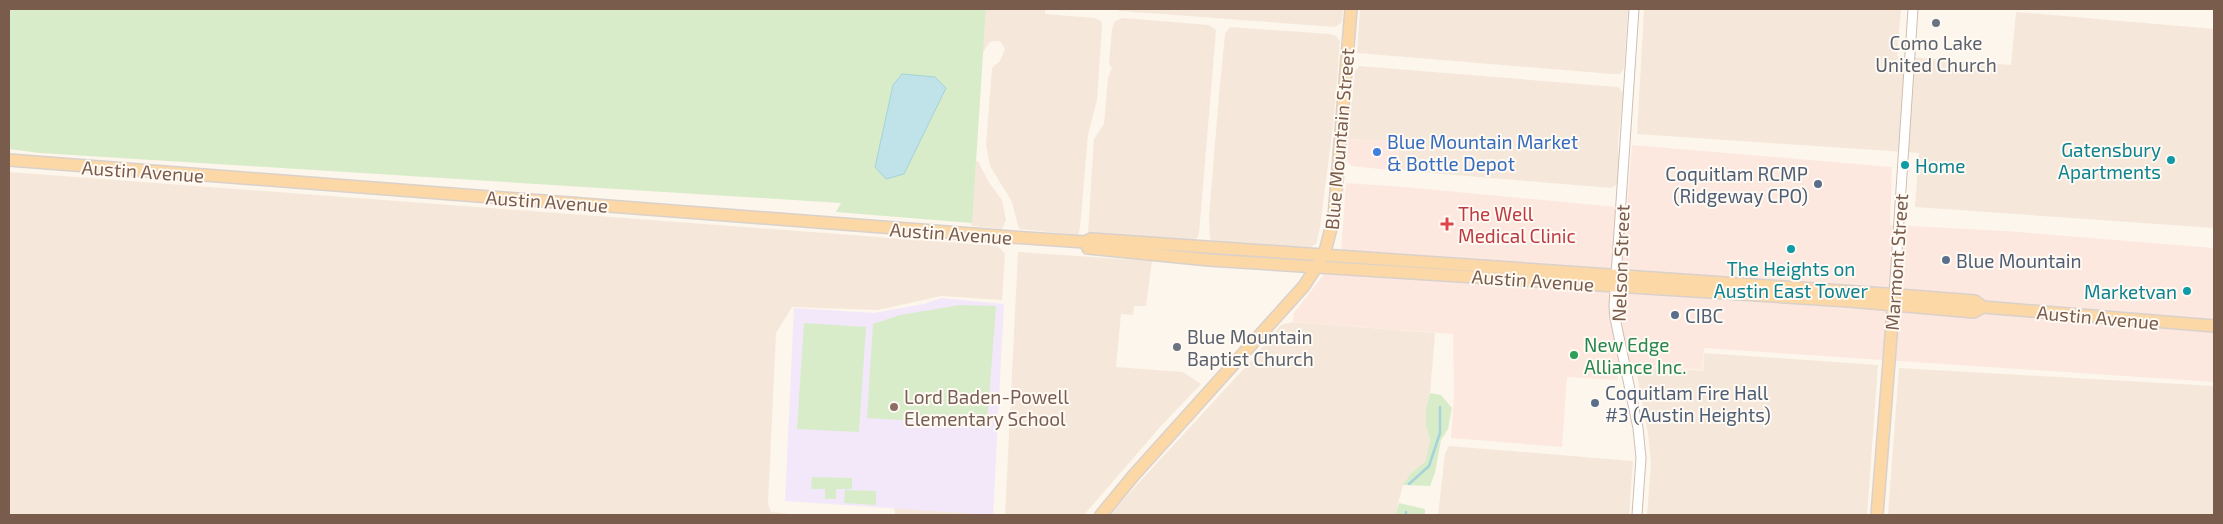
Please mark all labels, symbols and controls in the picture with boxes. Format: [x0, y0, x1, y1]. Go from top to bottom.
marker: Como Lake United Church [1930, 17, 1942, 29]
place label: Como Lake United Church [1875, 31, 1997, 76]
street label: Blue Mountain Street [1320, 47, 1358, 231]
place label: Blue Mountain Market & Bottle Depot [1387, 130, 1578, 175]
place label: Gatensbury Apartments [2058, 138, 2161, 183]
marker: Blue Mountain Market & Bottle Depot [1371, 146, 1383, 158]
place label: Home [1915, 154, 1965, 177]
marker: Gatensbury Apartments [2165, 154, 2177, 166]
street label: Austin Avenue [81, 155, 205, 187]
marker: Home [1899, 159, 1911, 171]
place label: Coquitlam RCMP (Ridgeway CPO) [1665, 162, 1808, 207]
marker: Coquitlam RCMP (Ridgeway CPO) [1812, 178, 1824, 190]
street label: Austin Avenue [485, 185, 609, 217]
street label: Marmont Street [1880, 193, 1912, 331]
place label: The Well Medical Clinic [1458, 202, 1576, 247]
street label: Nelson Street [1606, 204, 1634, 322]
street label: Austin Avenue [889, 217, 1013, 249]
marker: The Well Medical Clinic [1440, 217, 1454, 231]
marker: The Heights on Austin East Tower [1785, 243, 1797, 255]
place label: Blue Mountain [1956, 249, 2081, 272]
marker: Blue Mountain [1940, 254, 1952, 266]
place label: The Heights on Austin East Tower [1714, 257, 1869, 302]
street label: Austin Avenue [1471, 264, 1595, 296]
place label: Marketvan [2084, 280, 2177, 303]
marker: Marketvan [2181, 285, 2193, 297]
street label: Austin Avenue [2036, 300, 2160, 334]
place label: CIBC [1685, 304, 1724, 327]
marker: CIBC [1669, 309, 1681, 321]
place label: Blue Mountain Baptist Church [1187, 325, 1314, 370]
place label: New Edge Alliance Inc. [1584, 333, 1687, 378]
marker: Blue Mountain Baptist Church [1171, 341, 1183, 353]
marker: New Edge Alliance Inc. [1568, 349, 1580, 361]
place label: Coquitlam Fire Hall #3 (Austin Heights) [1605, 381, 1771, 426]
place label: Lord Baden-Powell Elementary School [904, 385, 1069, 430]
marker: Coquitlam Fire Hall #3 (Austin Heights) [1589, 397, 1601, 409]
marker: Lord Baden-Powell Elementary School [888, 401, 900, 413]

